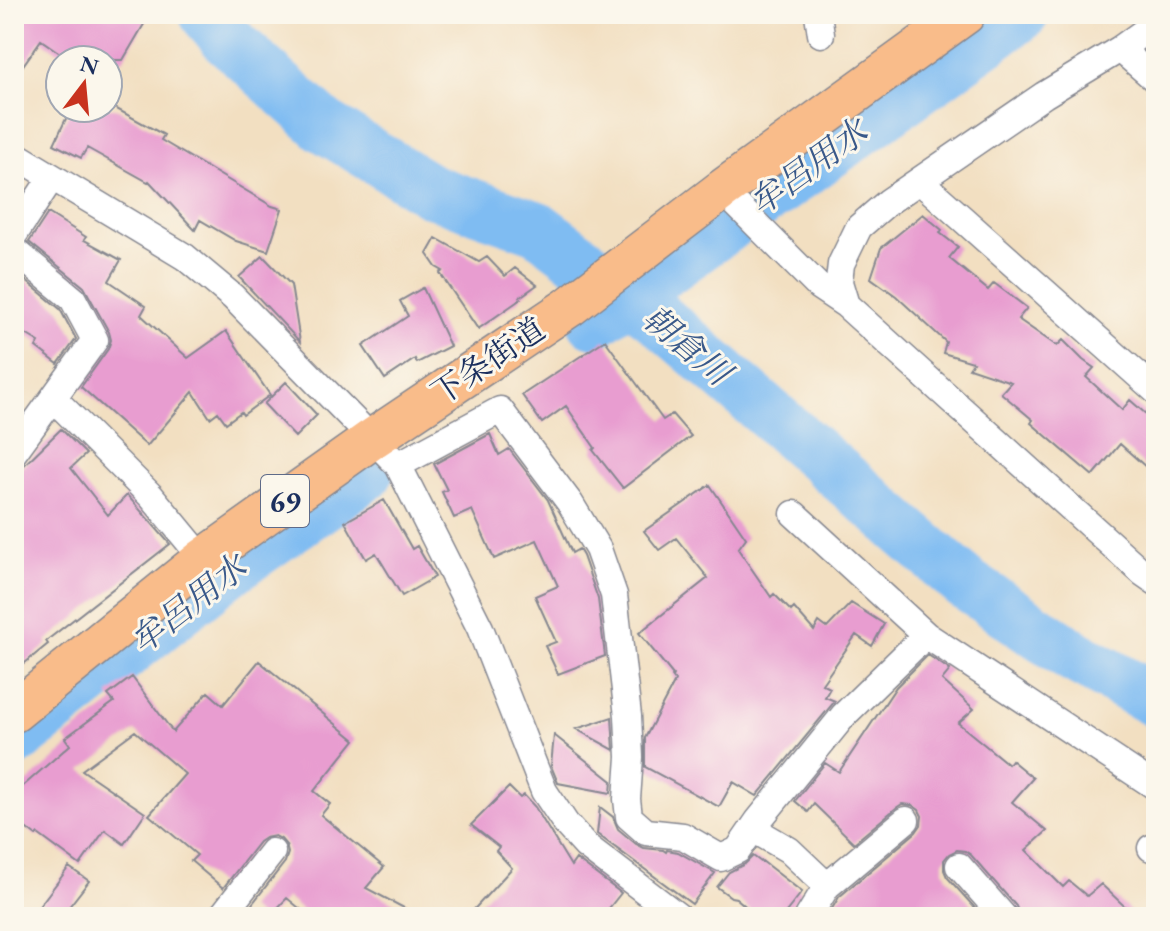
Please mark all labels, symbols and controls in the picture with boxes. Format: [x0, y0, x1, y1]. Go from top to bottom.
north arrow [44, 44, 124, 124]
text: N [77, 49, 102, 82]
water label: 牟呂用水 [740, 107, 878, 225]
water label: 朝倉川 [634, 295, 743, 397]
street label: 下条街道 [423, 308, 553, 414]
road number: 69 [261, 475, 309, 527]
water label: 牟呂用水 [121, 543, 257, 663]

